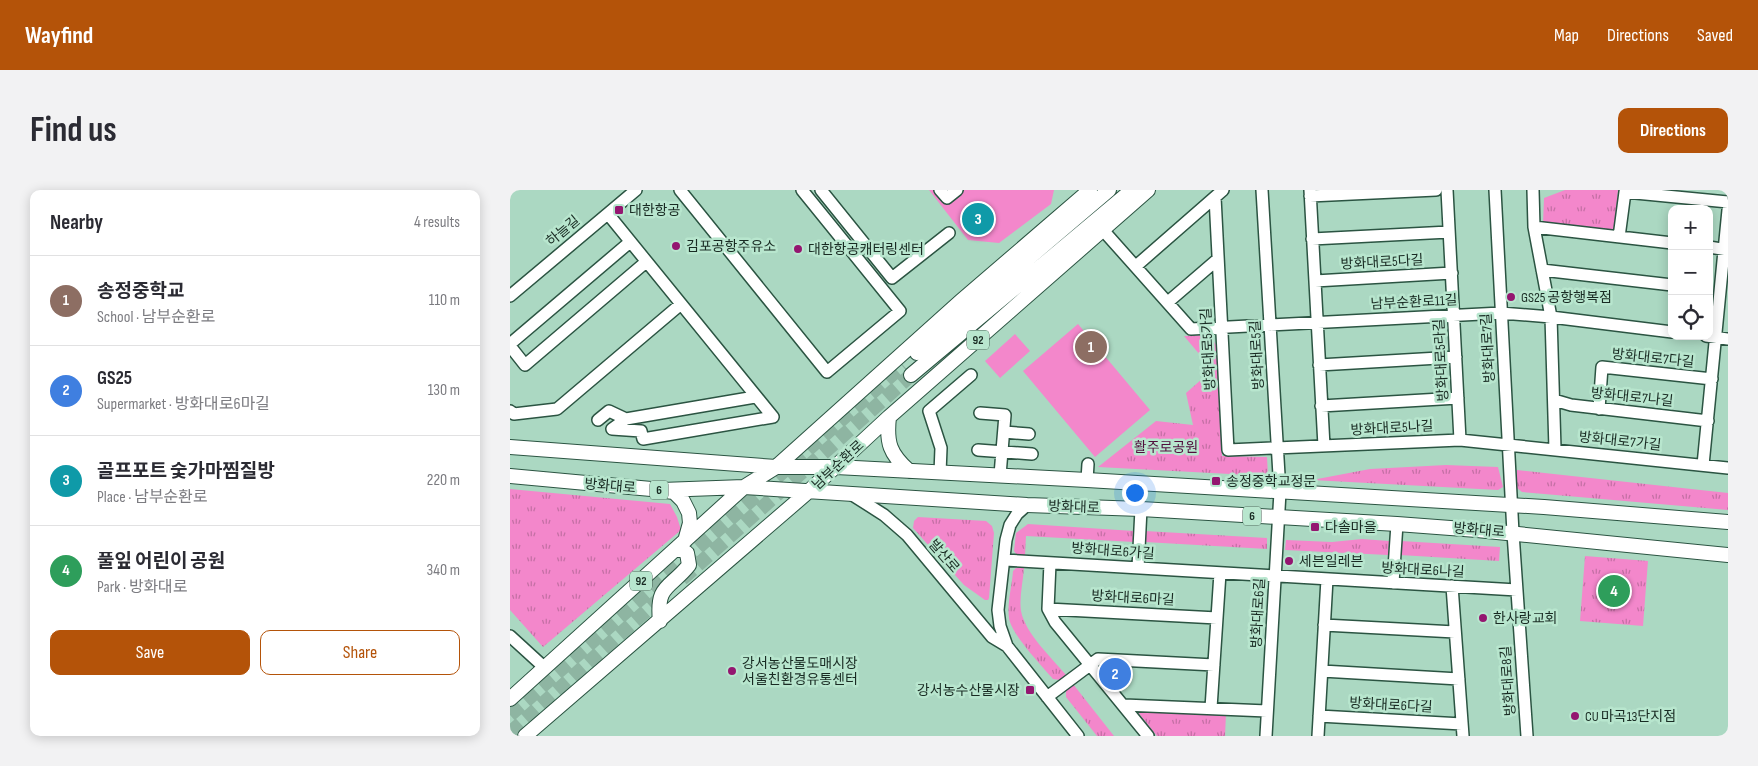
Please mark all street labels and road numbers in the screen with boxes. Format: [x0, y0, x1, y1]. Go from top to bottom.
street label: 하늘길 [543, 212, 583, 250]
street label: 방화대로5다길 [1340, 251, 1424, 273]
street label: 남부순환로11길 [1370, 291, 1458, 313]
street label: 방화대로5가길 [1197, 307, 1219, 391]
street label: 방화대로7길 [1478, 313, 1498, 383]
street label: 방화대로5라길 [1430, 318, 1452, 402]
street label: 방화대로5길 [1247, 320, 1267, 390]
road number: 92 [967, 330, 989, 350]
street label: 방화대로7다길 [1611, 345, 1695, 371]
street label: 방화대로7나길 [1590, 384, 1674, 410]
street label: 방화대로5나길 [1350, 417, 1434, 439]
street label: 방화대로7가길 [1578, 428, 1662, 454]
street label: 남부순환로 [809, 437, 867, 493]
street label: 방화대로 [584, 475, 637, 497]
road number: 6 [650, 480, 668, 500]
street label: 방화대로 [1048, 498, 1100, 516]
road number: 6 [1243, 506, 1261, 526]
street label: 방화대로 [1453, 519, 1506, 541]
street label: 발산로 [925, 536, 963, 576]
street label: 방화대로6가길 [1071, 540, 1155, 562]
street label: 방화대로6나길 [1381, 559, 1465, 581]
road number: 92 [630, 572, 652, 591]
street label: 방화대로6길 [1248, 577, 1268, 649]
street label: 방화대로6마길 [1091, 587, 1175, 609]
street label: 방화대로8길 [1497, 645, 1519, 717]
street label: 방화대로6다길 [1349, 694, 1433, 716]

